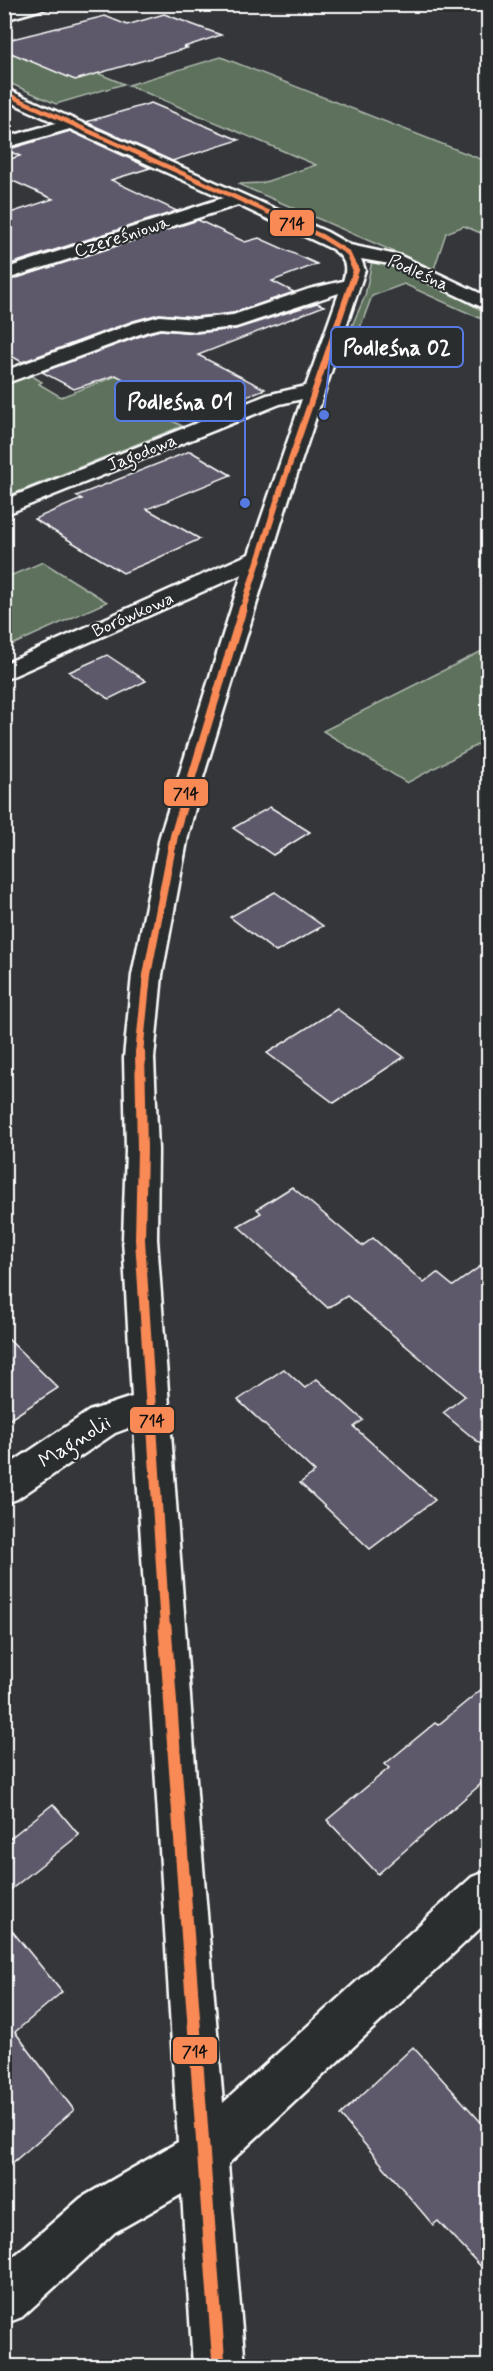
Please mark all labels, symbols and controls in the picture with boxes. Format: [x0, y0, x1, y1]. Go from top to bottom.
line badge: 714 [269, 209, 315, 237]
street label: Czereśniowa [71, 210, 173, 264]
text: 714 [279, 214, 306, 235]
street label: Podleśna [384, 249, 452, 297]
callout: Podleśna 02 [331, 327, 463, 367]
text: Podleśna 02 [343, 335, 451, 363]
callout: Podleśna 01 [115, 381, 245, 421]
text: Podleśna 01 [127, 389, 233, 417]
street label: Jagodowa [104, 428, 181, 480]
street label: Borówkowa [88, 586, 178, 644]
line badge: 714 [163, 778, 209, 807]
text: 714 [173, 784, 200, 805]
line badge: 714 [129, 1406, 175, 1434]
street label: Magnolii [33, 1409, 118, 1477]
text: 714 [139, 1411, 166, 1432]
line badge: 714 [172, 2036, 218, 2065]
text: 714 [182, 2042, 209, 2063]

